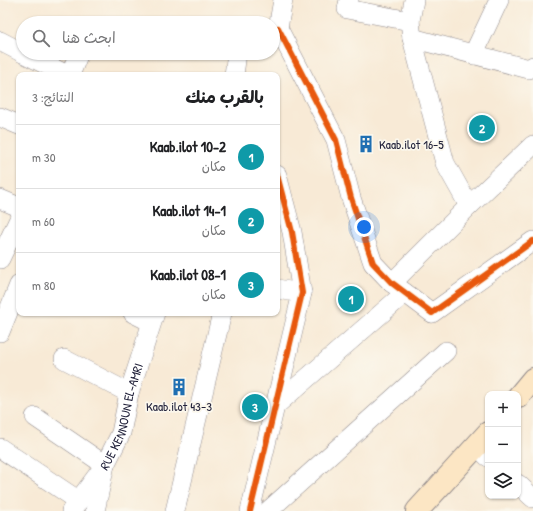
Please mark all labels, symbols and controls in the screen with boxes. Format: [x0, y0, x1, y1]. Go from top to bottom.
search box [16, 16, 280, 60]
icon: search [30, 27, 52, 49]
text: ابحث هنا [62, 27, 116, 48]
text: بالقرب منك [186, 85, 264, 108]
text: النتائج: 3 [32, 88, 74, 106]
pin: 2 [469, 113, 495, 143]
building icon: Kaab.ilot 16-5 [356, 134, 376, 154]
place label: Kaab.ilot 16-5 [379, 135, 444, 153]
text: Kaab.ilot 10-2 [150, 136, 226, 157]
text: 30 m [32, 148, 56, 166]
text: 1 [249, 148, 253, 166]
text: مكان [202, 157, 226, 175]
text: Kaab.ilot 14-1 [152, 200, 226, 221]
text: 60 m [32, 212, 55, 230]
text: 2 [248, 212, 254, 230]
your location [354, 217, 374, 237]
text: مكان [202, 221, 226, 239]
text: Kaab.ilot 08-1 [150, 264, 226, 285]
text: 80 m [32, 276, 55, 294]
text: 3 [248, 276, 254, 294]
pin: 1 [338, 284, 364, 314]
text: مكان [202, 285, 226, 303]
street label: RUE KENNOUN EL-AMRI [95, 361, 147, 474]
building icon: Kaab.ilot 43-3 [169, 377, 189, 397]
map controls [485, 391, 521, 499]
button: + [485, 391, 521, 427]
pin: 3 [242, 392, 268, 422]
place label: Kaab.ilot 43-3 [146, 397, 212, 415]
button: − [485, 427, 521, 463]
button: layers [485, 463, 521, 499]

